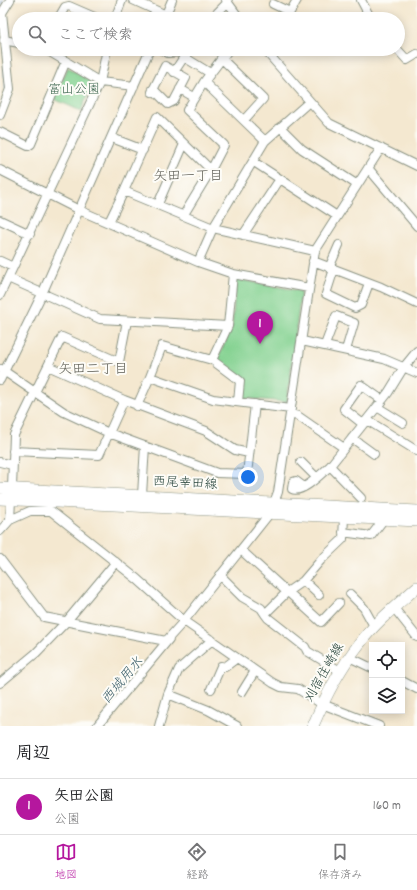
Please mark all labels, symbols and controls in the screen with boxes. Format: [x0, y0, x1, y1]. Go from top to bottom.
search box [12, 12, 405, 56]
icon: search [26, 23, 48, 45]
text: ここで検索 [58, 25, 133, 47]
park label: 富山公園 [48, 81, 100, 100]
district label: 矢田一丁目 [153, 167, 223, 187]
pin: 1 [247, 311, 273, 344]
district label: 矢田二丁目 [58, 360, 128, 380]
your location [238, 467, 258, 487]
street label: 西尾幸田線 [152, 473, 219, 495]
street label: 刈宿住崎線 [301, 639, 350, 706]
map controls [369, 642, 405, 714]
button: locate [369, 642, 405, 678]
water label: 西城用水 [97, 653, 149, 709]
button: layers [369, 678, 405, 714]
text: 周辺 [16, 743, 50, 767]
text: 矢田公園 [54, 786, 114, 808]
text: 1 [28, 797, 30, 816]
text: 160 m [373, 797, 401, 816]
text: 公園 [54, 811, 80, 830]
tab: 地図 [55, 841, 77, 884]
tab: 経路 [186, 841, 208, 884]
tab: 保存済み [318, 841, 362, 884]

